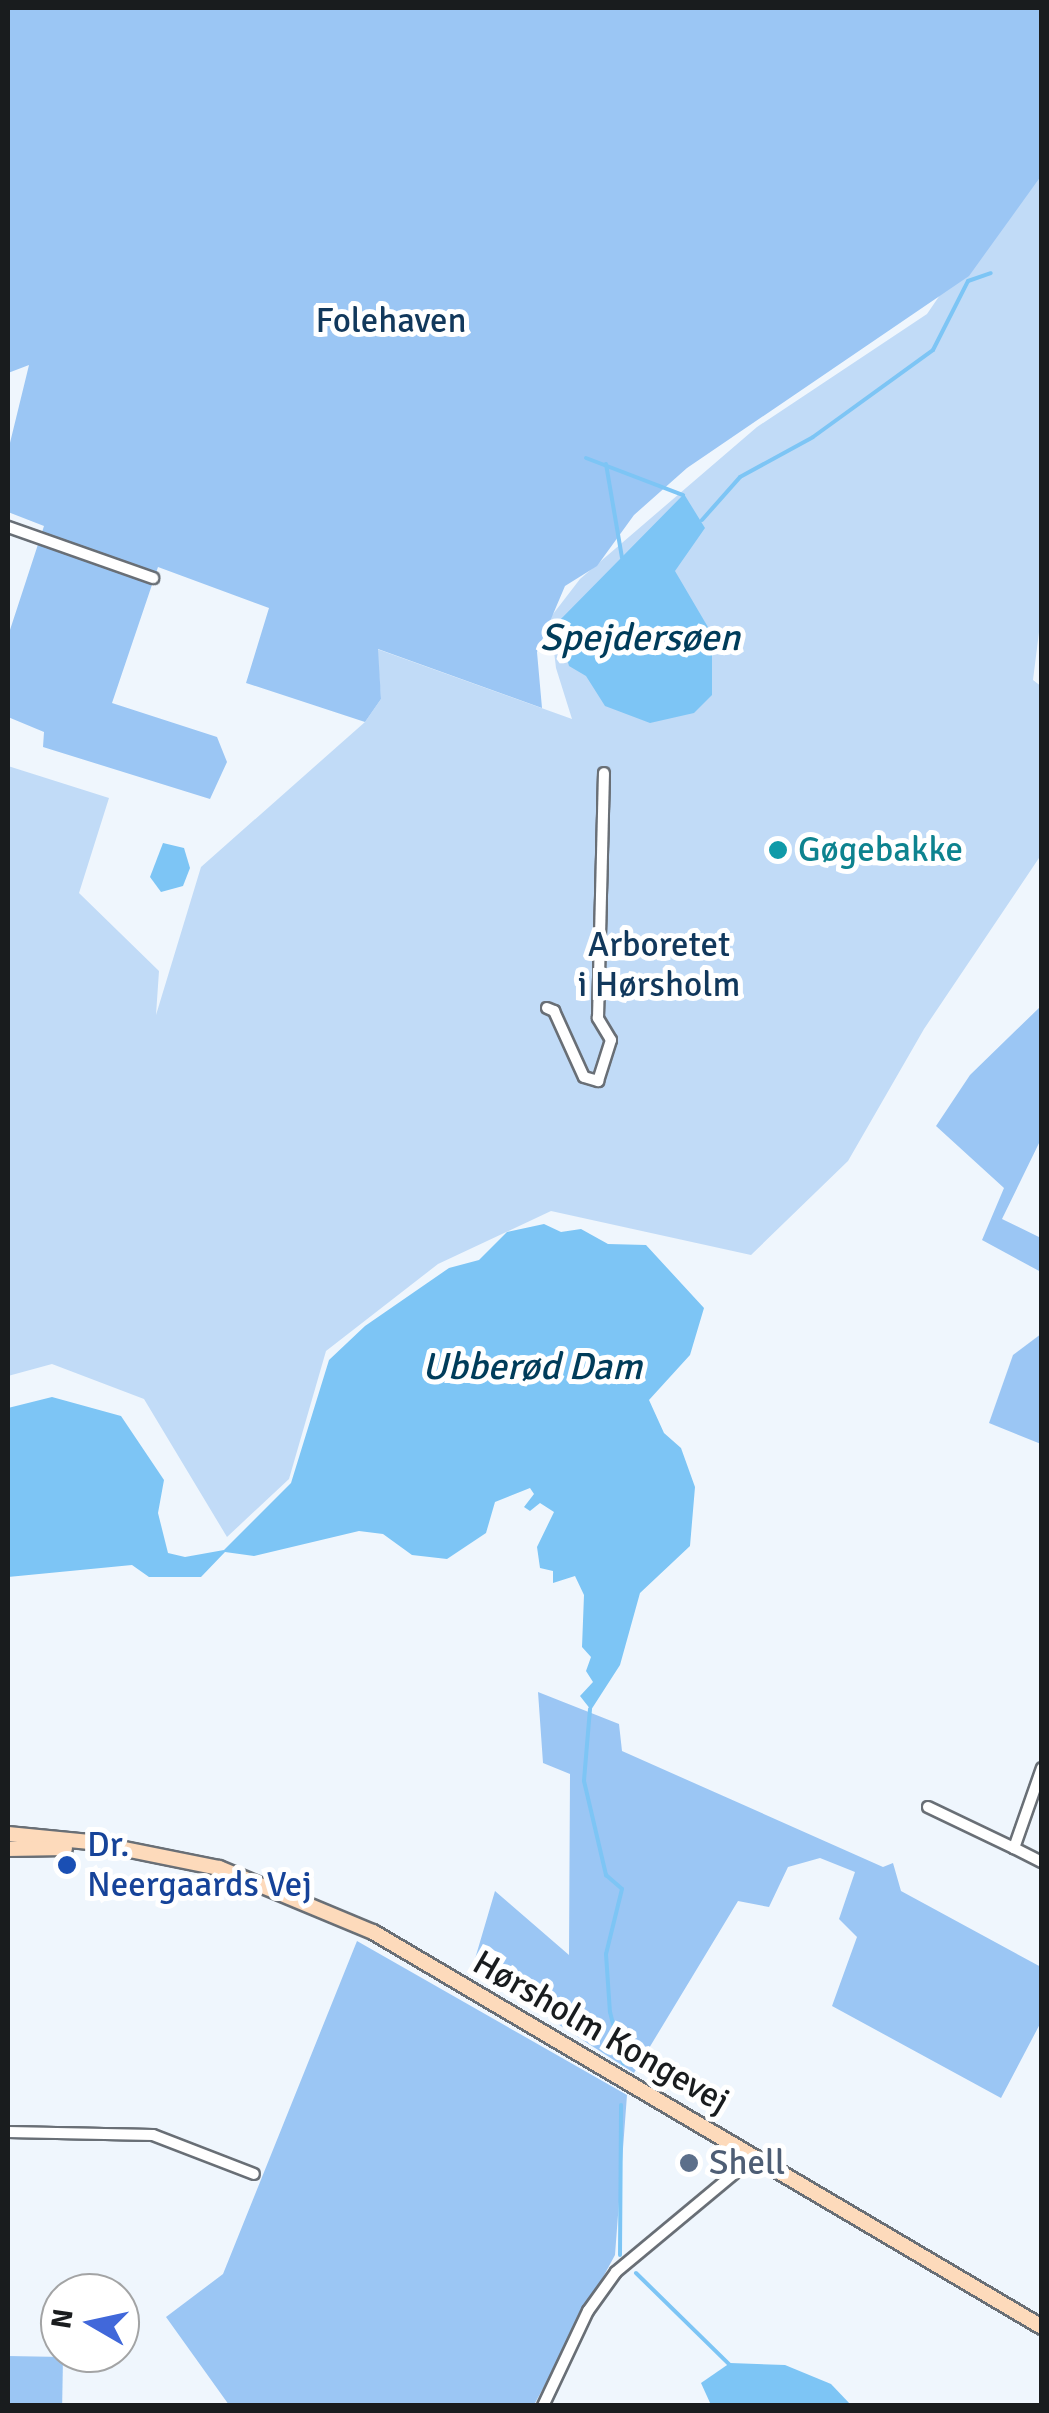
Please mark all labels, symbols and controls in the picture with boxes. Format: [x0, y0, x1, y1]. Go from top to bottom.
park label: Folehaven [315, 300, 467, 342]
water label: Spejdersøen [540, 615, 740, 661]
place label: Gøgebakke [798, 829, 963, 871]
marker: Gøgebakke [767, 839, 789, 861]
park label: Arboretet i Hørsholm [578, 924, 740, 1006]
water label: Ubberød Dam [422, 1344, 642, 1390]
place label: Dr. Neergaards Vej [87, 1824, 312, 1906]
marker: Dr. Neergaards Vej [56, 1854, 78, 1876]
street label: Hørsholm Kongevej [465, 1942, 737, 2122]
place label: Shell [709, 2142, 785, 2184]
marker: Shell [678, 2152, 700, 2174]
north arrow [40, 2273, 140, 2373]
text: N [44, 2306, 81, 2331]

